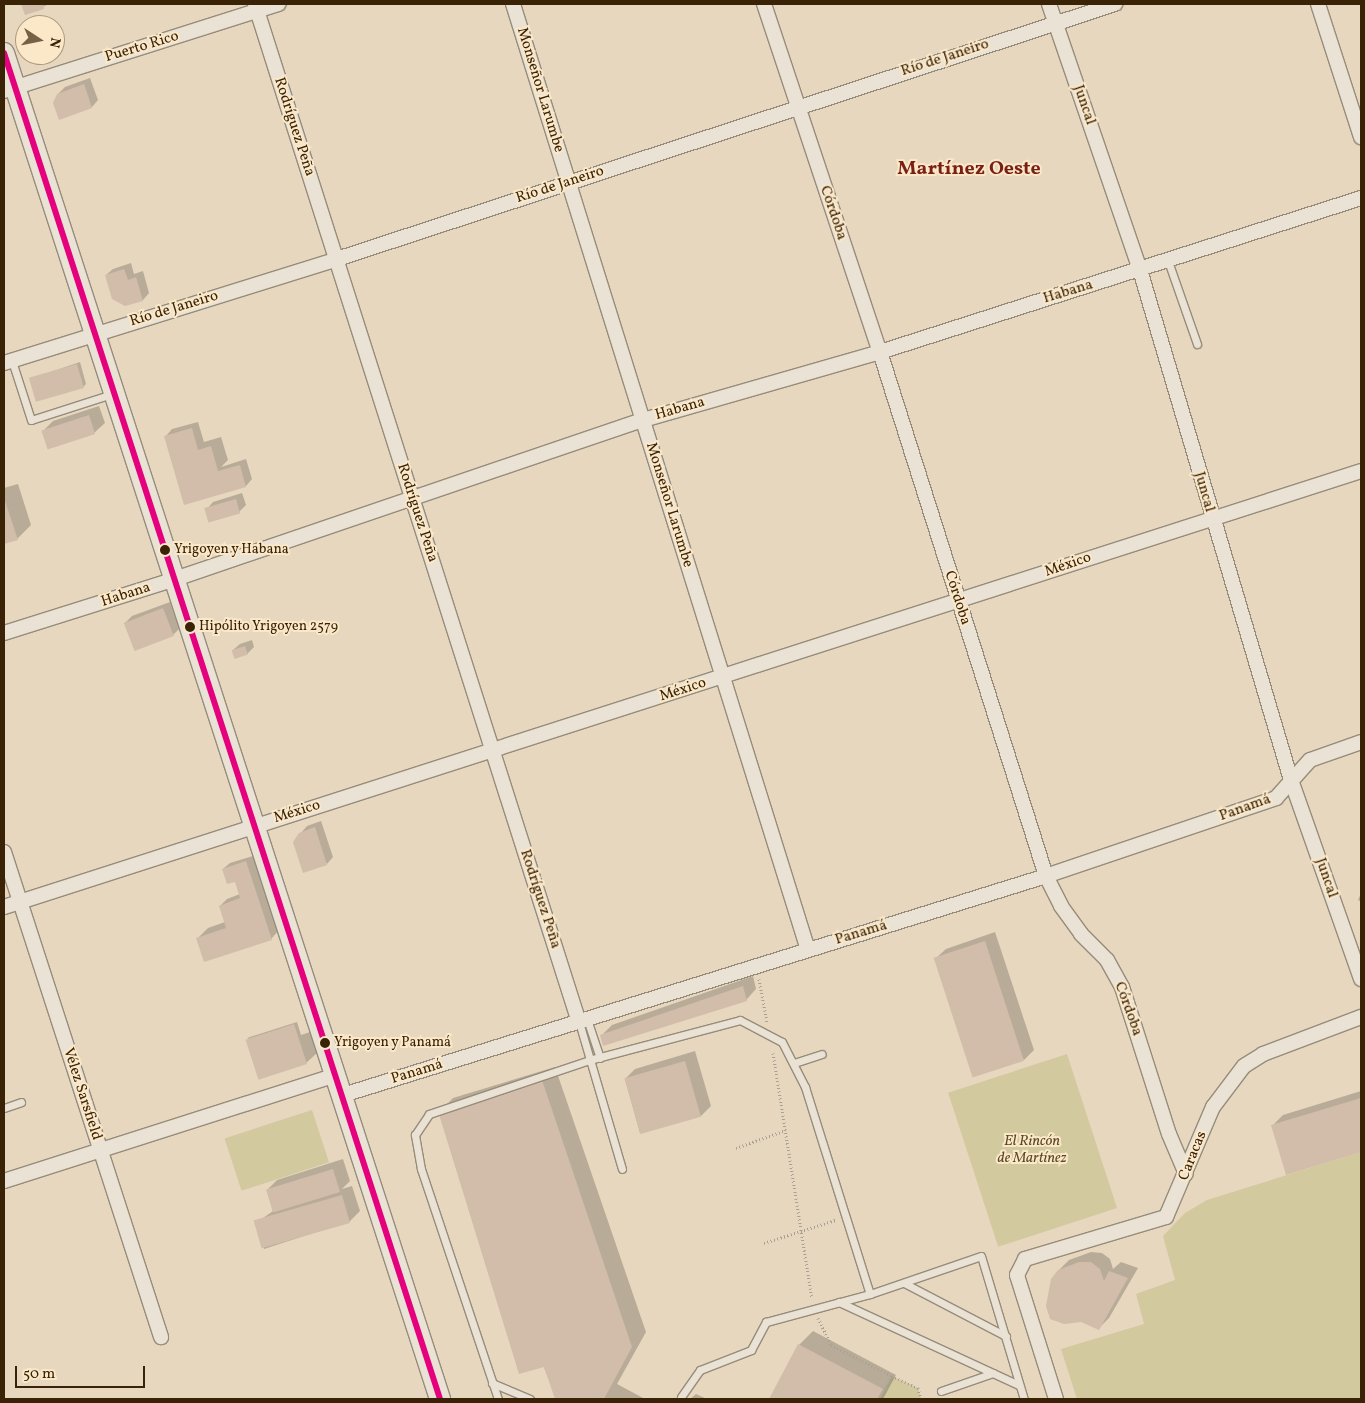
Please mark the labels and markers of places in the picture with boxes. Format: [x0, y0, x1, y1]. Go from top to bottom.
place label: Yrigoyen y Habana [174, 542, 290, 558]
marker: Yrigoyen y Habana [160, 545, 170, 555]
place label: Hipólito Yrigoyen 2579 [199, 619, 338, 635]
marker: Hipólito Yrigoyen 2579 [185, 622, 195, 632]
place label: Yrigoyen y Panamá [334, 1035, 452, 1051]
marker: Yrigoyen y Panamá [320, 1038, 330, 1048]

